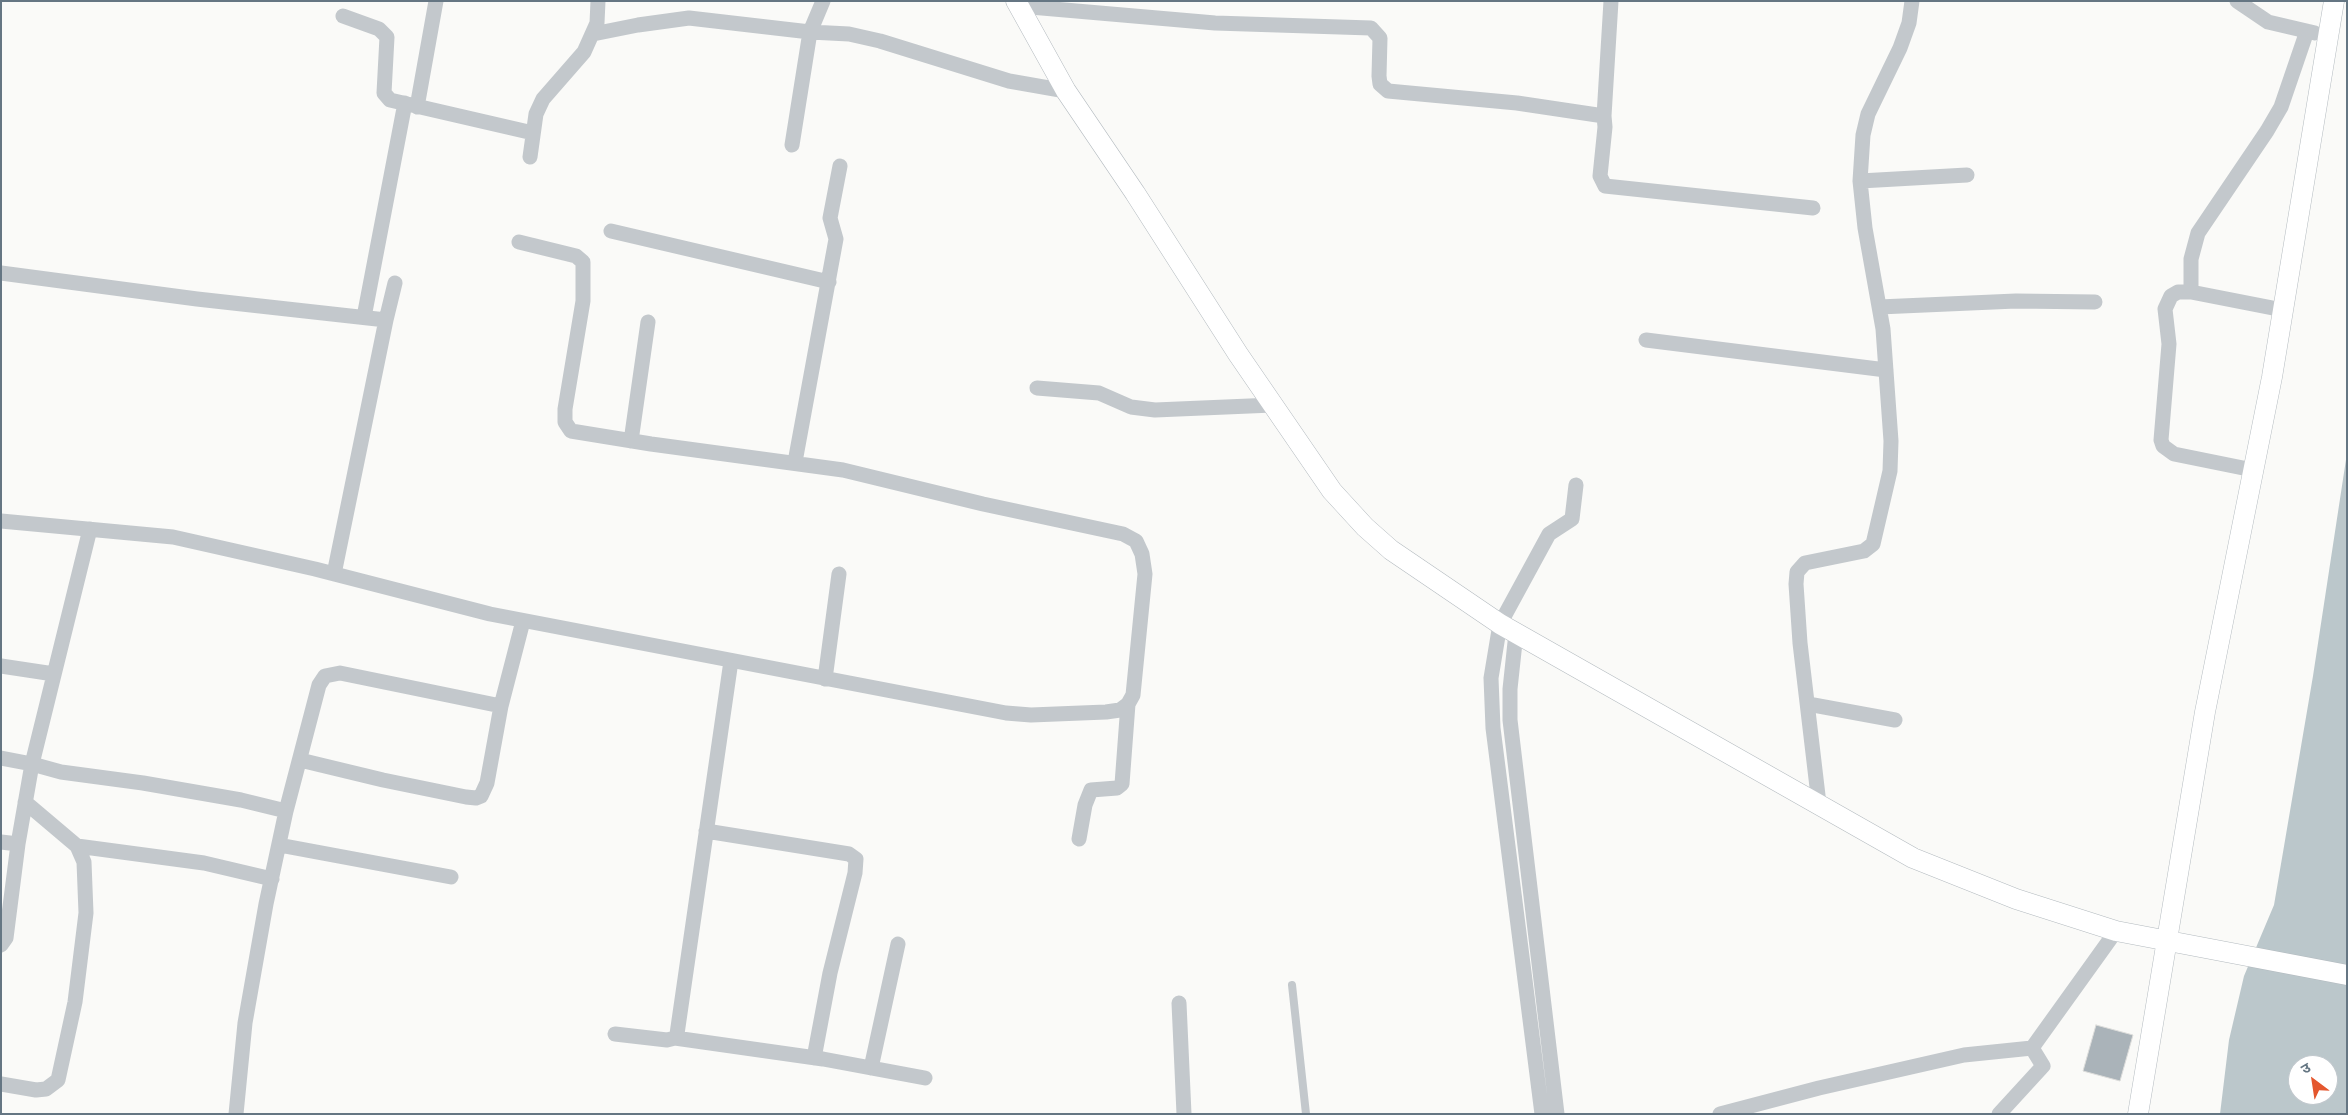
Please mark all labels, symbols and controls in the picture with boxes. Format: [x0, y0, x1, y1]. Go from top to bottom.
north arrow [2288, 1055, 2338, 1105]
text: उ [2297, 1057, 2314, 1078]

